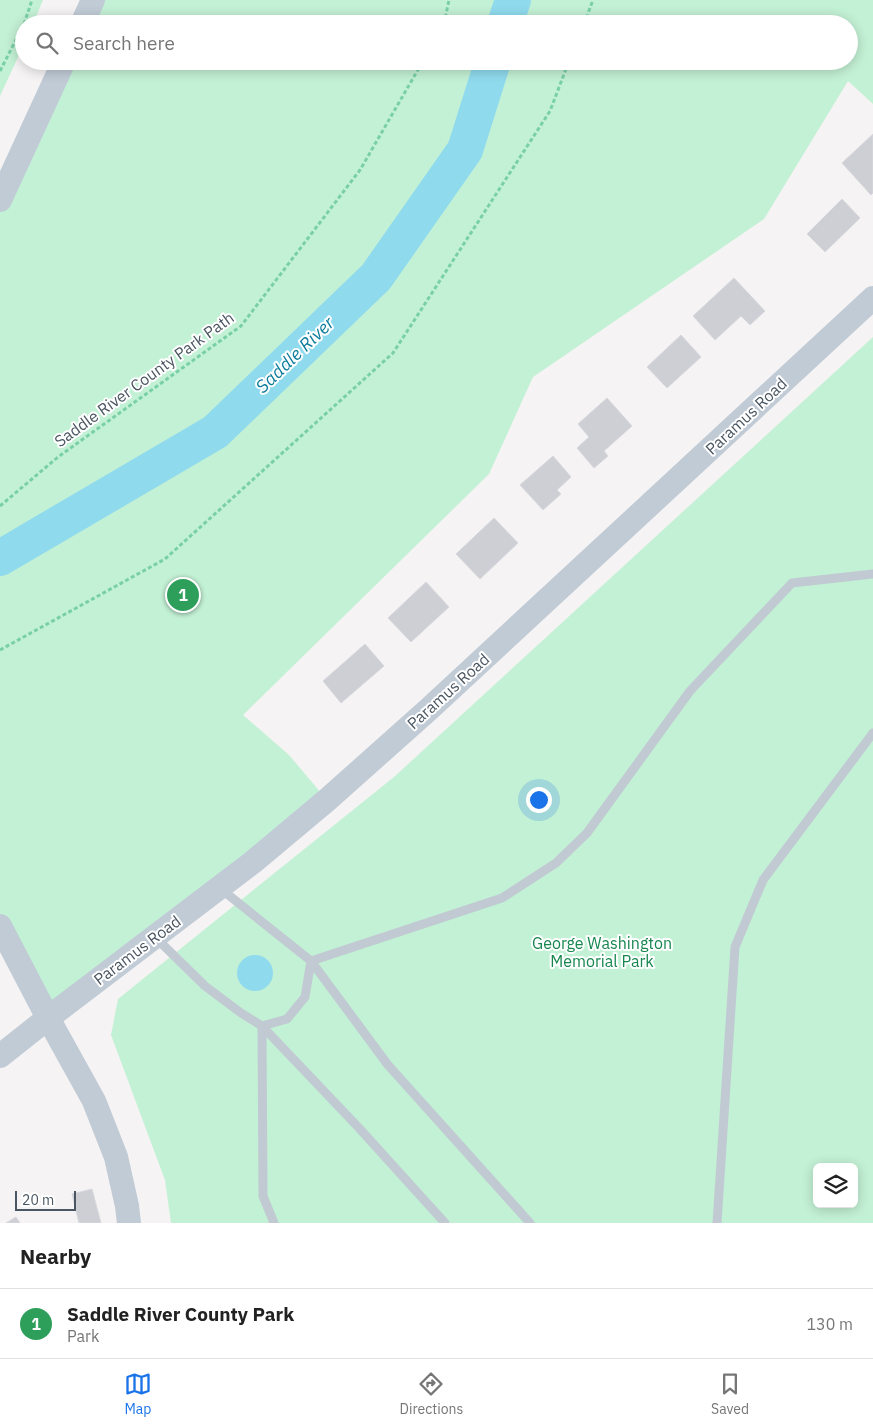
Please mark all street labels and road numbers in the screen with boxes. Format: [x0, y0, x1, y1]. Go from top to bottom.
street label: Saddle River County Park Path [50, 307, 238, 451]
street label: Paramus Road [701, 373, 791, 459]
street label: Paramus Road [403, 649, 493, 733]
street label: Paramus Road [90, 911, 184, 989]

